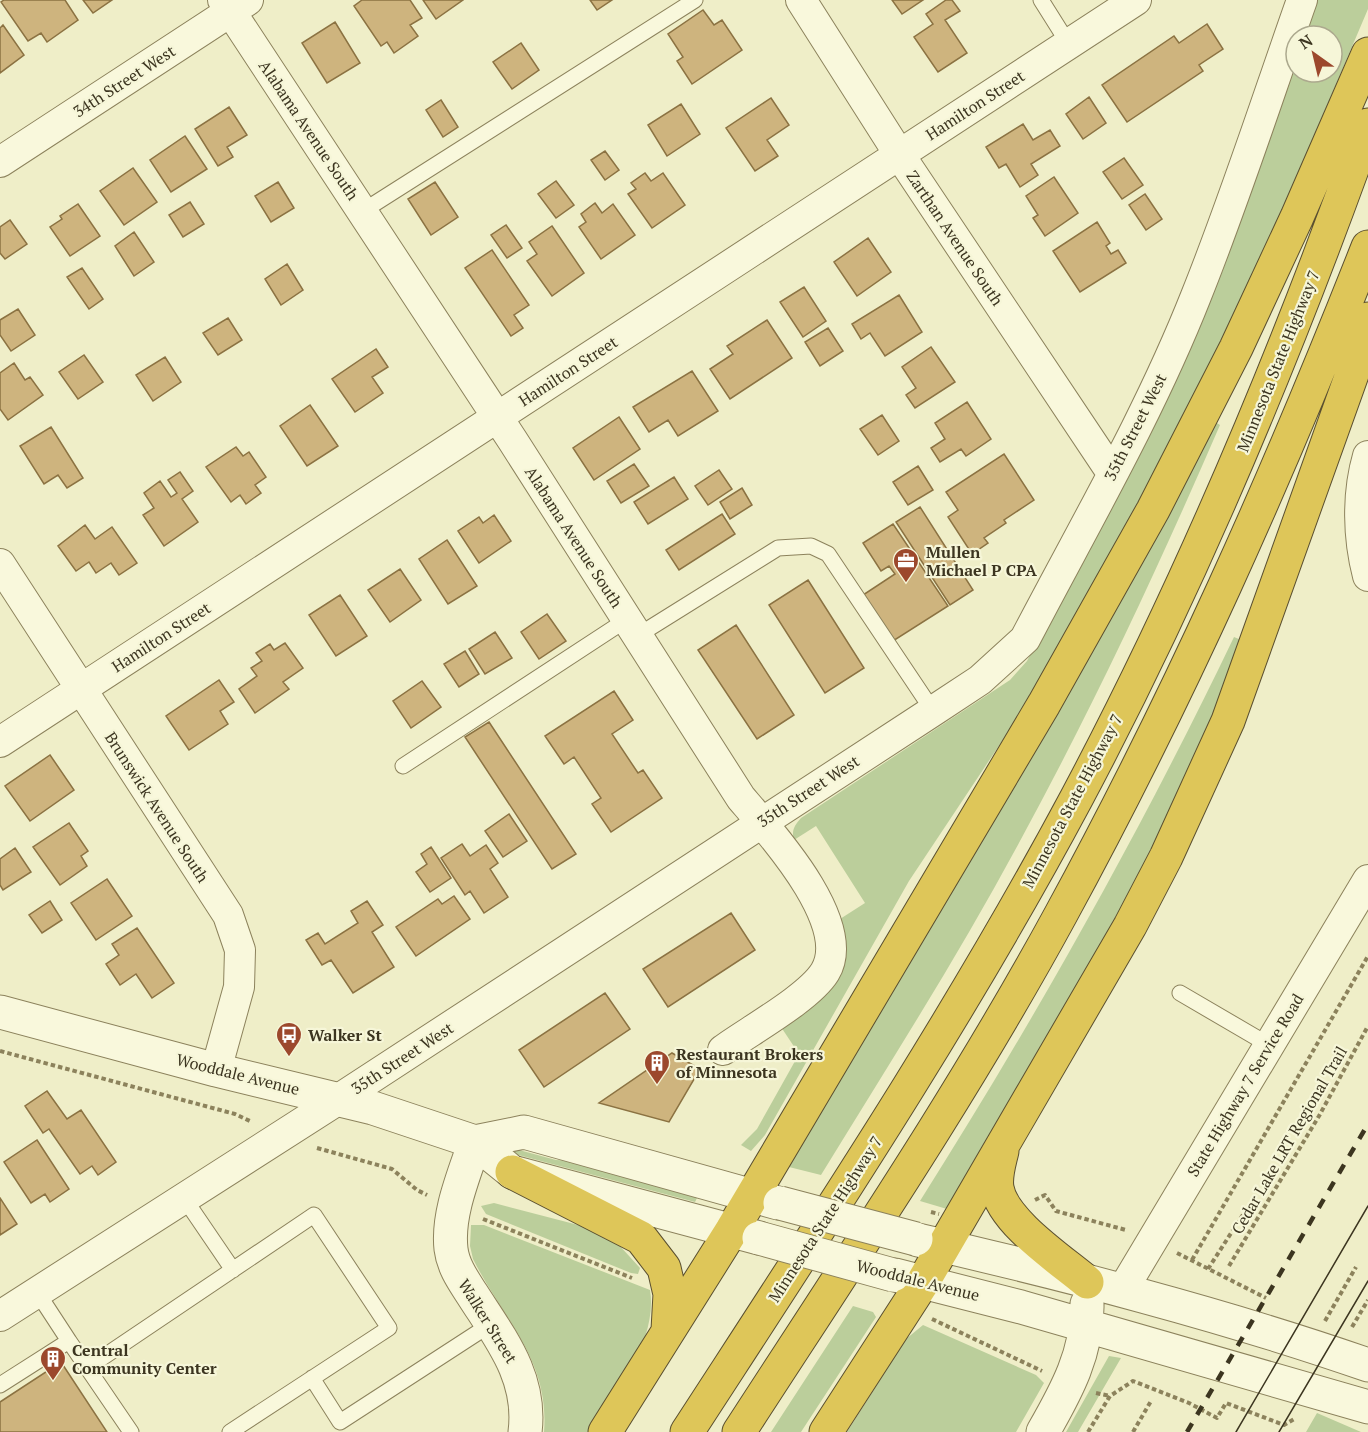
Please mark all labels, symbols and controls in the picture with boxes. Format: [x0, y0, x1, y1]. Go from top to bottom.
north arrow [1284, 24, 1344, 84]
text: N [1294, 29, 1317, 54]
street label: 34th Street West [69, 40, 179, 122]
street label: Alabama Avenue South [254, 56, 364, 205]
street label: Hamilton Street [921, 65, 1029, 145]
street label: Zarthan Avenue South [902, 166, 1009, 310]
street label: Minnesota State Highway 7 [1231, 267, 1325, 455]
street label: Hamilton Street [514, 331, 622, 411]
street label: 35th Street West [1098, 370, 1172, 484]
street label: Alabama Avenue South [520, 462, 628, 612]
place label: Mullen Michael P CPA [926, 541, 1037, 581]
office icon: Mullen Michael P CPA [891, 546, 921, 584]
street label: Hamilton Street [107, 597, 215, 677]
street label: Minnesota State Highway 7 [1017, 710, 1127, 892]
street label: Brunswick Avenue South [100, 727, 214, 887]
street label: 35th Street West [753, 750, 863, 832]
street label: State Highway 7 Service Road [1182, 989, 1308, 1181]
street label: 35th Street West [347, 1017, 457, 1099]
bus stop icon: Walker St [274, 1020, 304, 1058]
place label: Walker St [308, 1024, 382, 1046]
street label: Cedar Lake LRT Regional Trail [1226, 1042, 1352, 1238]
place label: Restaurant Brokers of Minnesota [676, 1043, 823, 1083]
street label: Wooddale Avenue [174, 1048, 302, 1100]
building icon: Restaurant Brokers of Minnesota [642, 1048, 672, 1086]
street label: Minnesota State Highway 7 [763, 1132, 887, 1306]
street label: Wooddale Avenue [854, 1254, 982, 1306]
street label: Walker Street [453, 1275, 523, 1367]
place label: Central Community Center [72, 1339, 217, 1379]
building icon: Central Community Center [38, 1344, 68, 1382]

